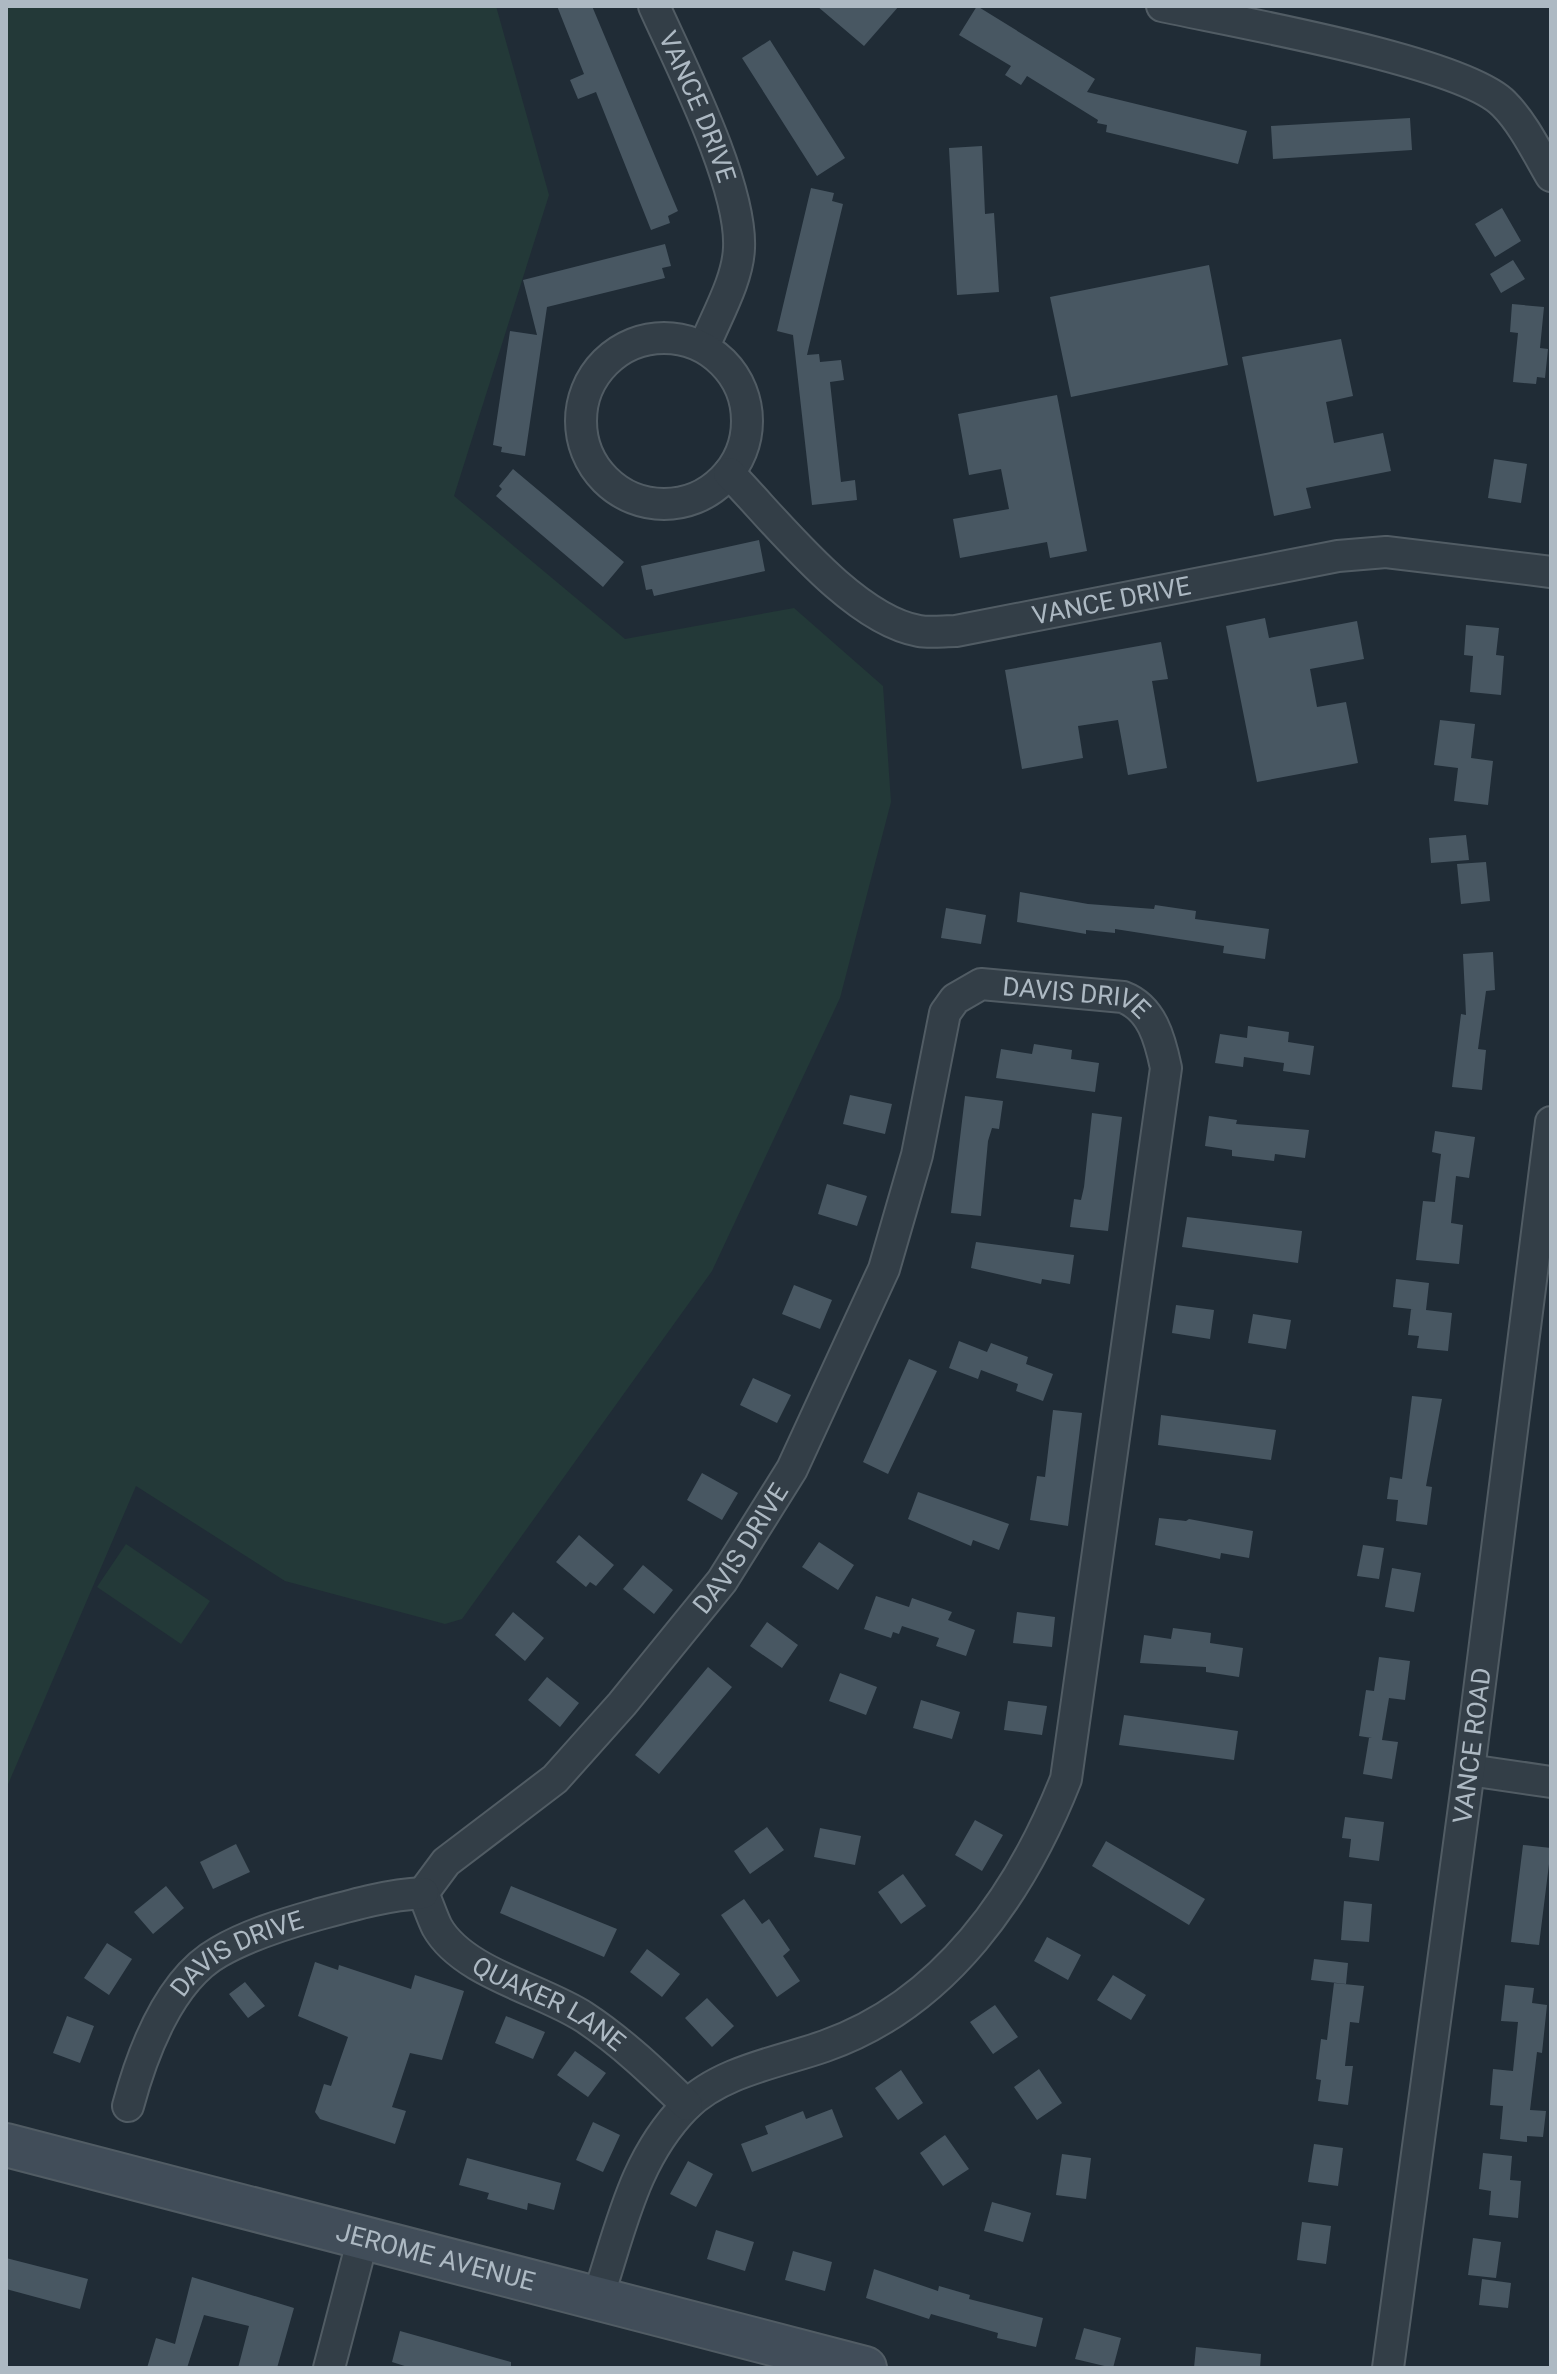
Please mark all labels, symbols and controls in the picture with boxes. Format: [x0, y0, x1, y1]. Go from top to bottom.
street label: VANCE DRIVE [653, 26, 742, 186]
street label: VANCE DRIVE [1030, 570, 1193, 631]
street label: DAVIS DRIVE [1001, 971, 1157, 1024]
street label: DAVIS DRIVE [687, 1478, 794, 1620]
street label: VANCE ROAD [1447, 1666, 1497, 1825]
street label: DAVIS DRIVE [164, 1905, 307, 2002]
street label: QUAKER LANE [467, 1950, 631, 2057]
street label: JEROME AVENUE [333, 2216, 538, 2297]

